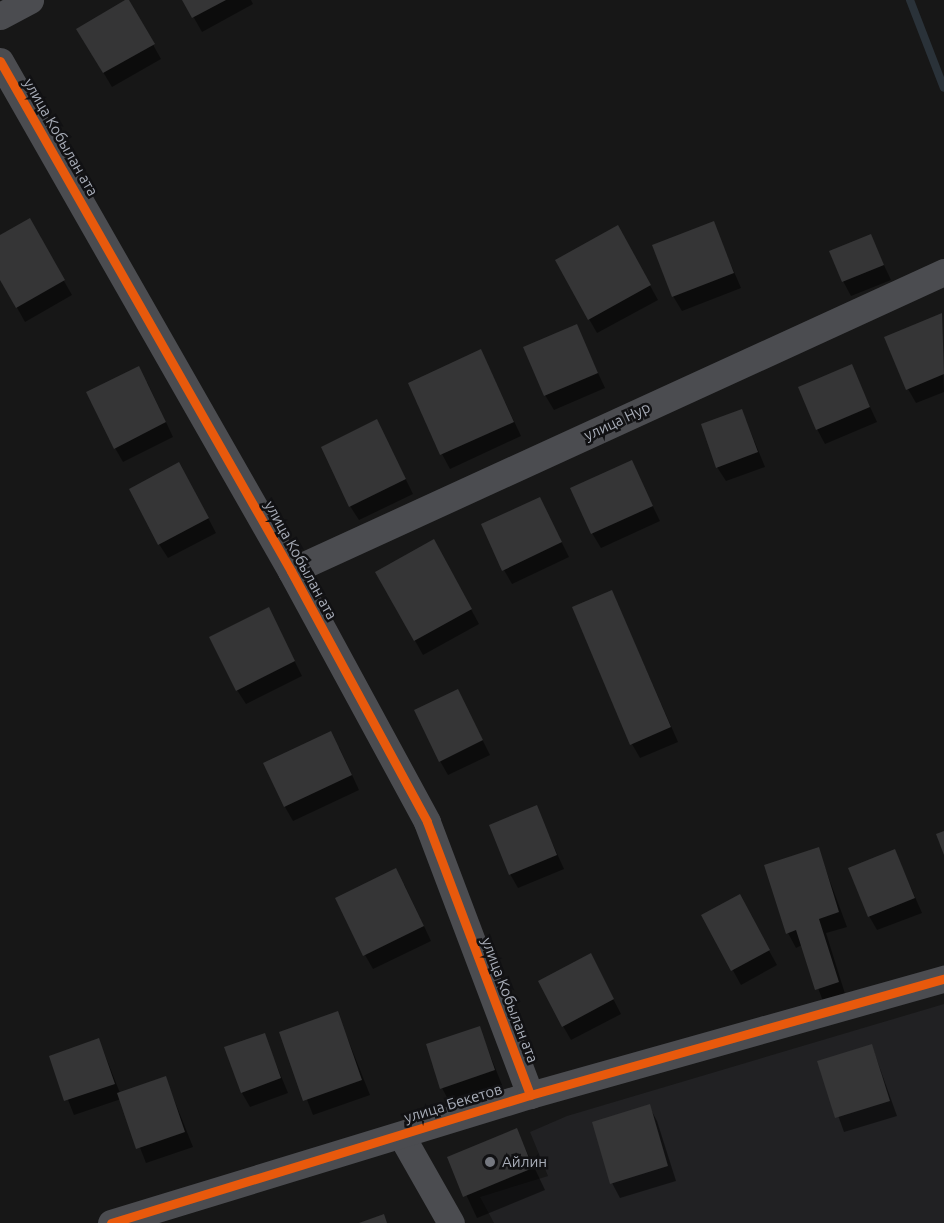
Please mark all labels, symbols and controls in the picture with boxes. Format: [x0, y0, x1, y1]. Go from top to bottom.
street label: улица Кобылан ата [20, 75, 102, 199]
street label: улица Нур [581, 398, 653, 444]
street label: улица Кобылан ата [261, 498, 341, 622]
street label: улица Кобылан ата [478, 935, 542, 1065]
street label: улица Бекетов [402, 1080, 504, 1126]
place label: Айлин [502, 1153, 547, 1171]
marker: Айлин [483, 1155, 497, 1169]

